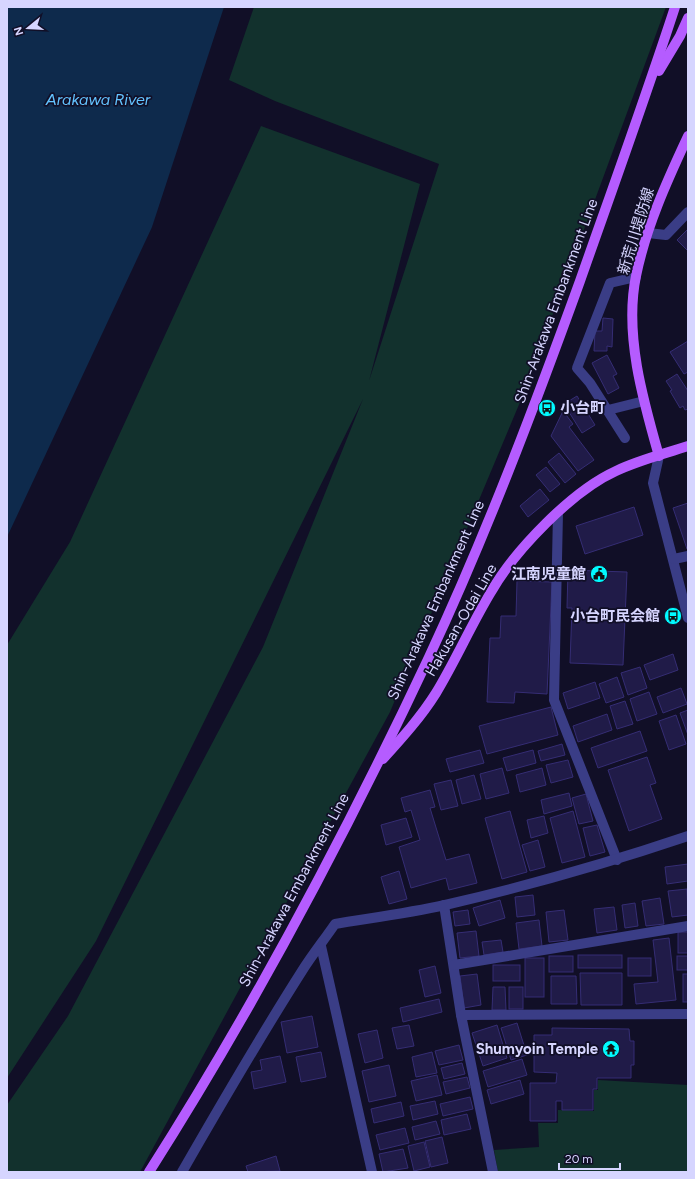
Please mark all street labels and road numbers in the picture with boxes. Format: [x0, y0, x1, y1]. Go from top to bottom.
street label: 新荒川堤防線 [614, 185, 658, 277]
street label: Shin-Arakawa Embankment Line [511, 196, 601, 406]
street label: Shin-Arakawa Embankment Line [384, 497, 488, 703]
street label: Hakusan-Odai Line [421, 561, 501, 679]
street label: Shin-Arakawa Embankment Line [235, 790, 353, 990]

